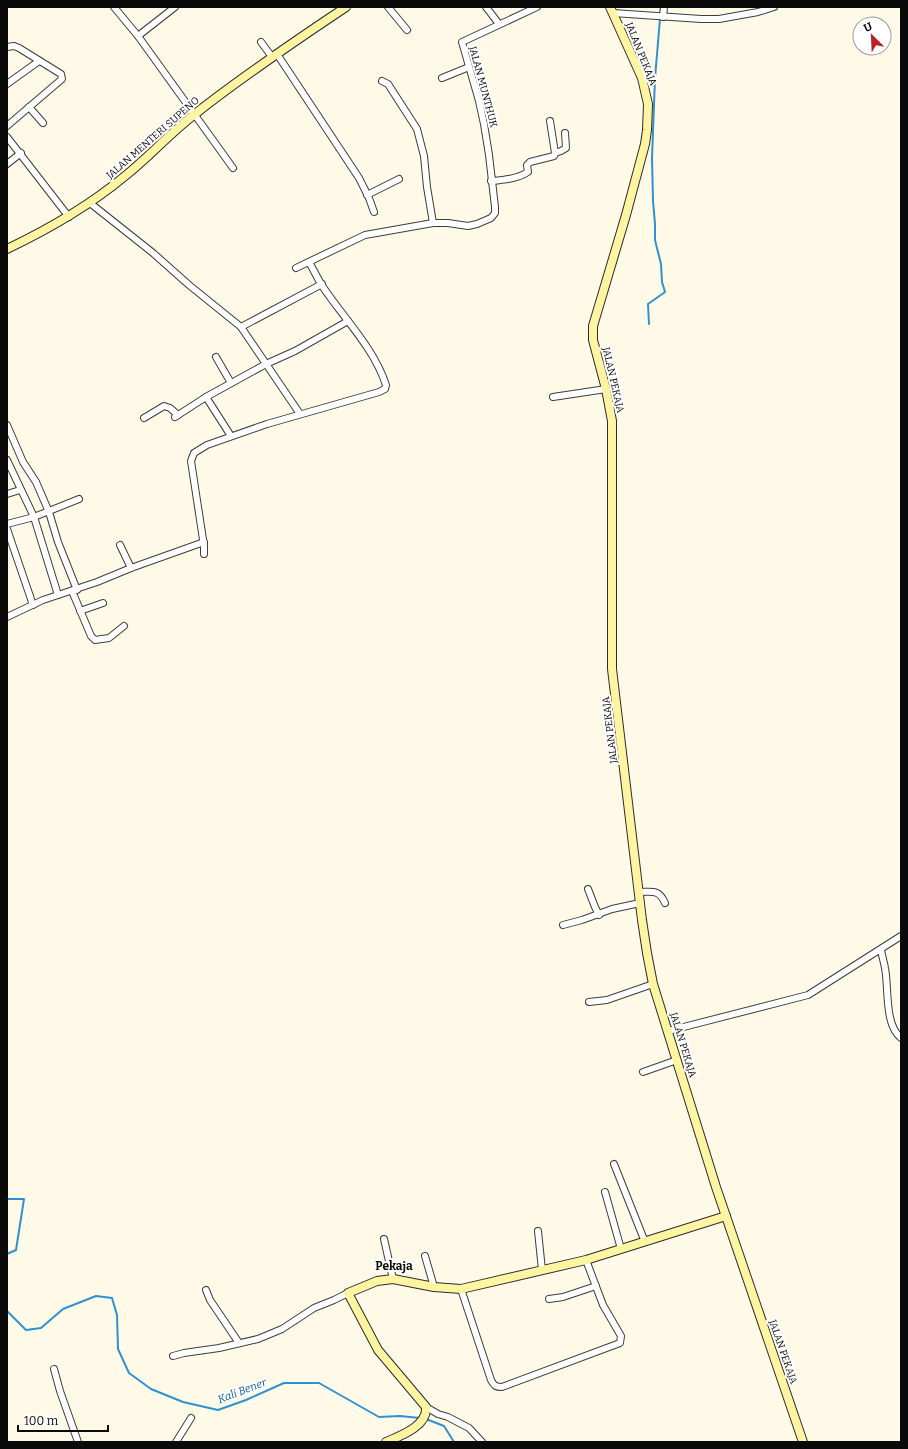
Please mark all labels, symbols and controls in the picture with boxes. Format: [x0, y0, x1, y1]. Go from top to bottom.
north arrow [852, 16, 892, 56]
street label: JALAN PEKAJA [622, 20, 659, 88]
text: U [862, 20, 875, 35]
street label: JALAN MUNTHUK [466, 44, 500, 129]
street label: JALAN MENTERI SUPENO [103, 94, 202, 182]
street label: JALAN PEKAJA [599, 345, 627, 415]
street label: JALAN PEKAJA [600, 695, 620, 765]
street label: JALAN PEKAJA [667, 1010, 699, 1080]
district label: Pekaja [375, 1259, 413, 1274]
street label: JALAN PEKAJA [766, 1317, 800, 1387]
water label: Kali Bener [216, 1376, 269, 1406]
scale bar [18, 1407, 108, 1433]
text: 100 m [24, 1414, 59, 1428]

